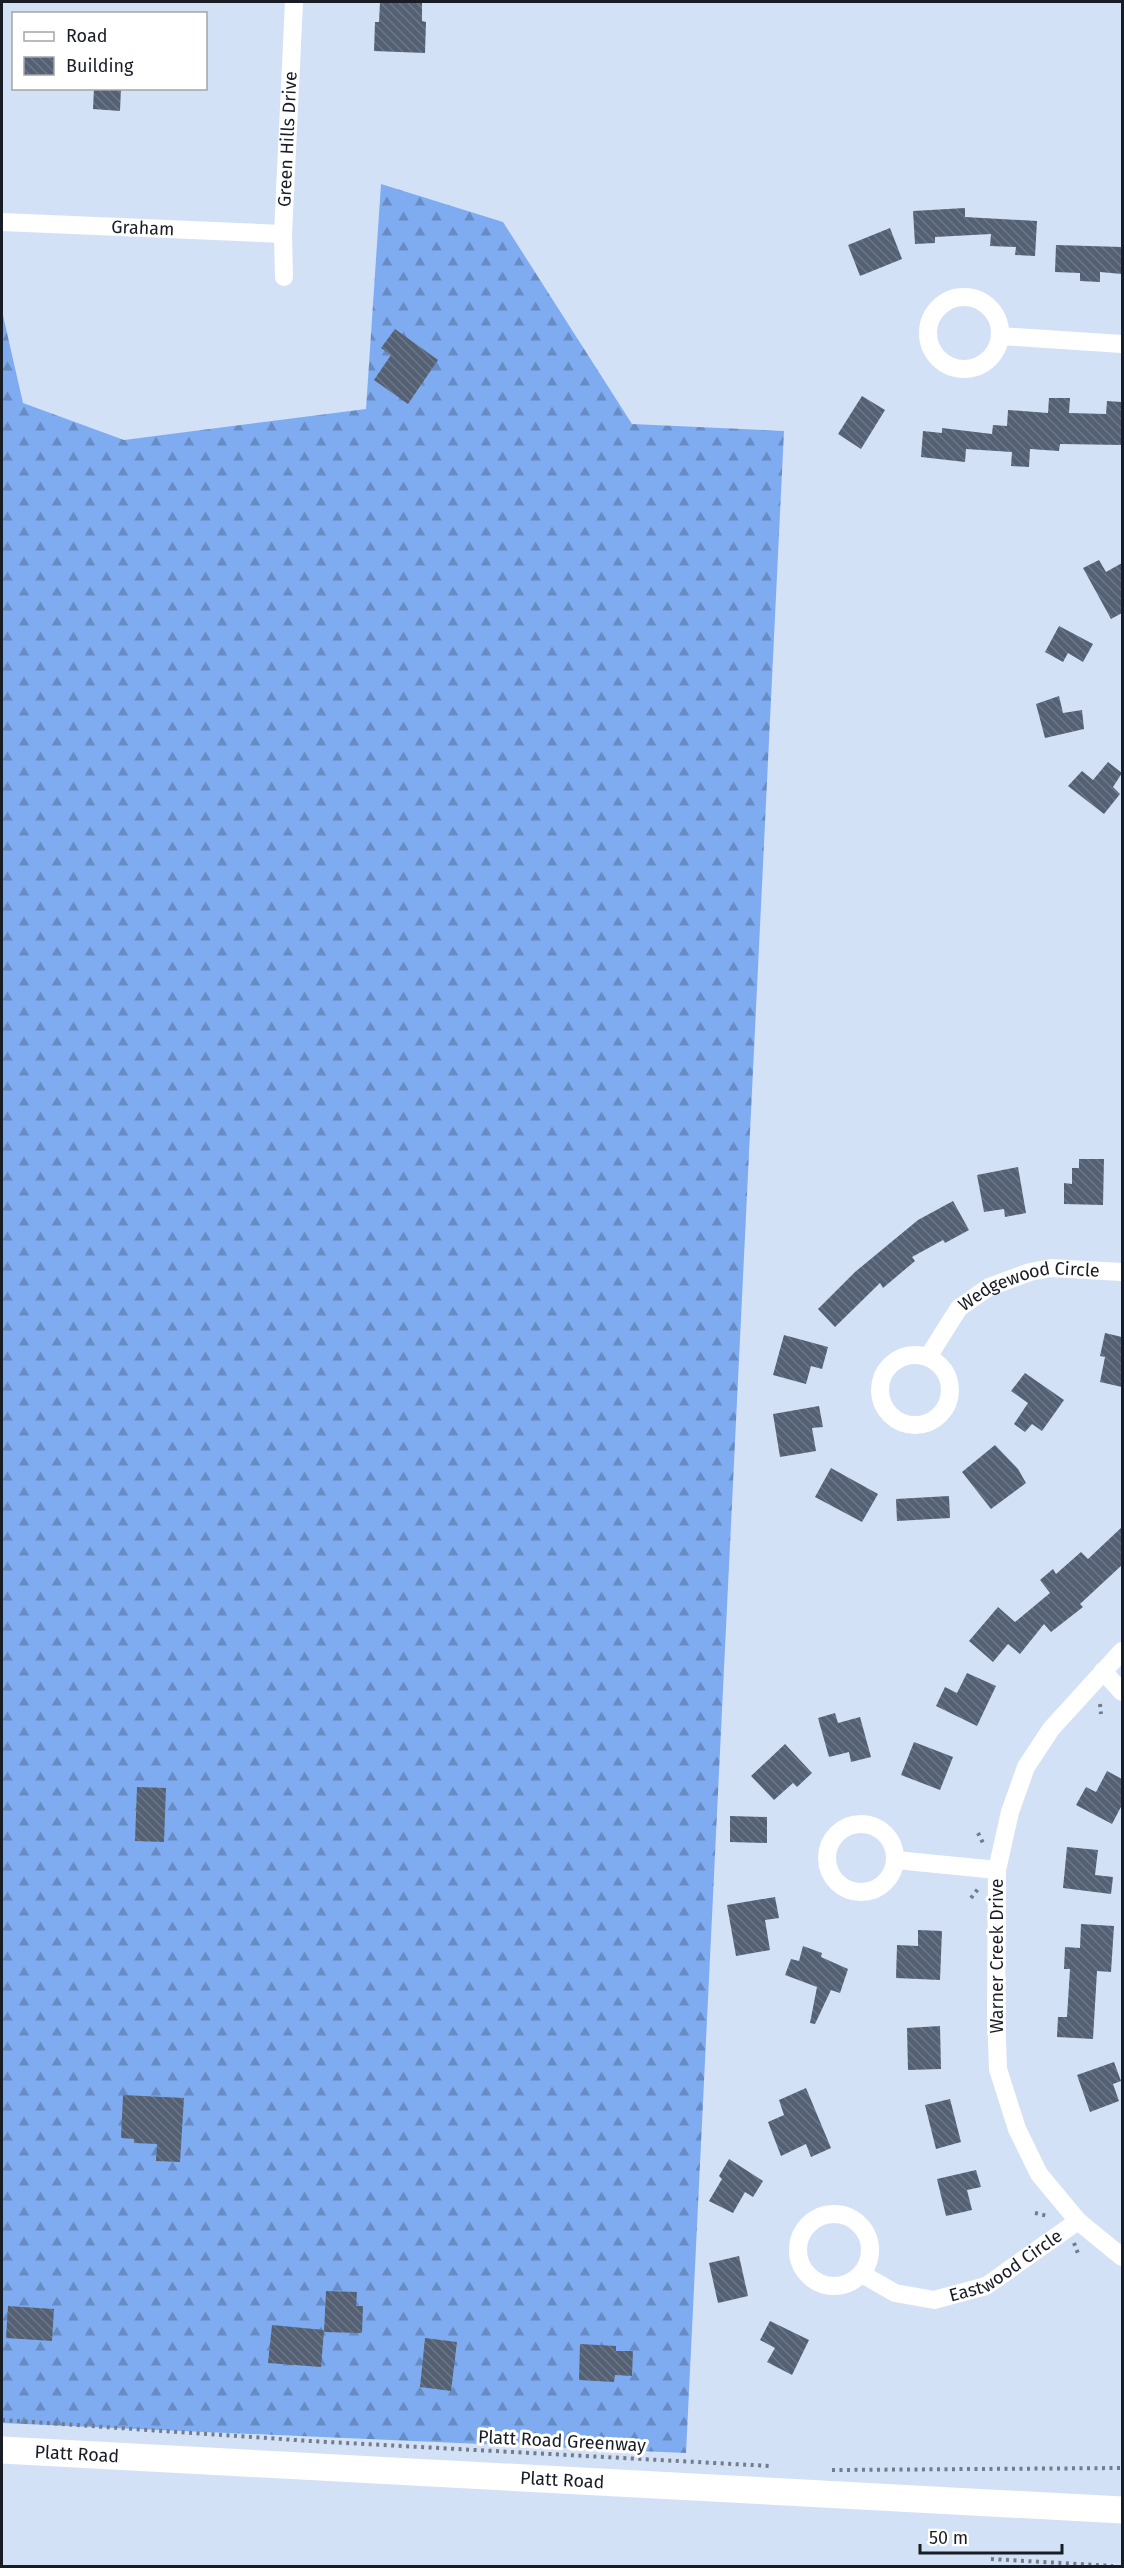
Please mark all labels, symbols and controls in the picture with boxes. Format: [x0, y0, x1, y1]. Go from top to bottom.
legend [12, 12, 207, 90]
text: Road [66, 25, 108, 47]
text: Building [66, 55, 134, 77]
street label: Green Hills Drive [273, 71, 302, 208]
street label: Graham [111, 216, 175, 240]
street label: Wedgewood Circle [954, 1257, 1100, 1316]
street label: Warner Creek Drive [986, 1878, 1008, 2034]
street label: Eastwood Circle [947, 2225, 1066, 2306]
street label: Platt Road Greenway [477, 2426, 647, 2456]
street label: Platt Road [34, 2441, 120, 2467]
street label: Platt Road [519, 2467, 605, 2493]
scale bar [920, 2517, 1062, 2555]
text: 50 m [929, 2527, 968, 2549]

